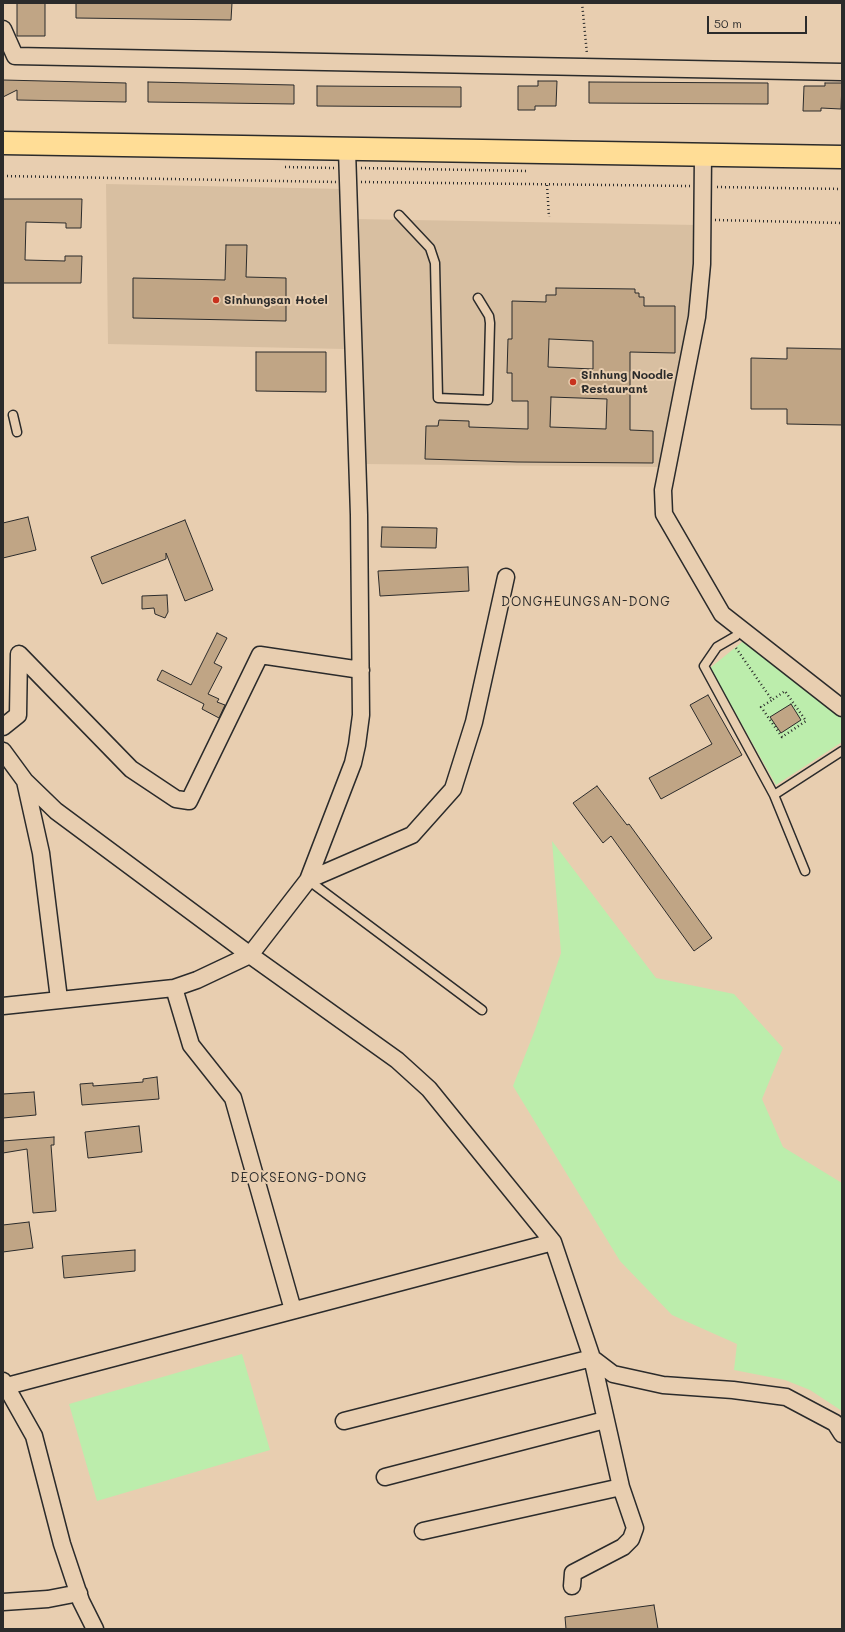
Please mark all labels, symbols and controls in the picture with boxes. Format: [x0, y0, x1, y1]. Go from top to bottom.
scale bar [709, 8, 809, 34]
text: 50 m [714, 15, 742, 31]
place label: Sinhungsan Hotel [224, 293, 328, 307]
marker: Sinhungsan Hotel [211, 295, 221, 305]
place label: Sinhung Noodle Restaurant [581, 368, 673, 396]
marker: Sinhung Noodle Restaurant [568, 377, 578, 387]
district label: DONGHEUNGSAN-DONG [501, 594, 671, 610]
district label: DEOKSEONG-DONG [231, 1170, 367, 1186]

